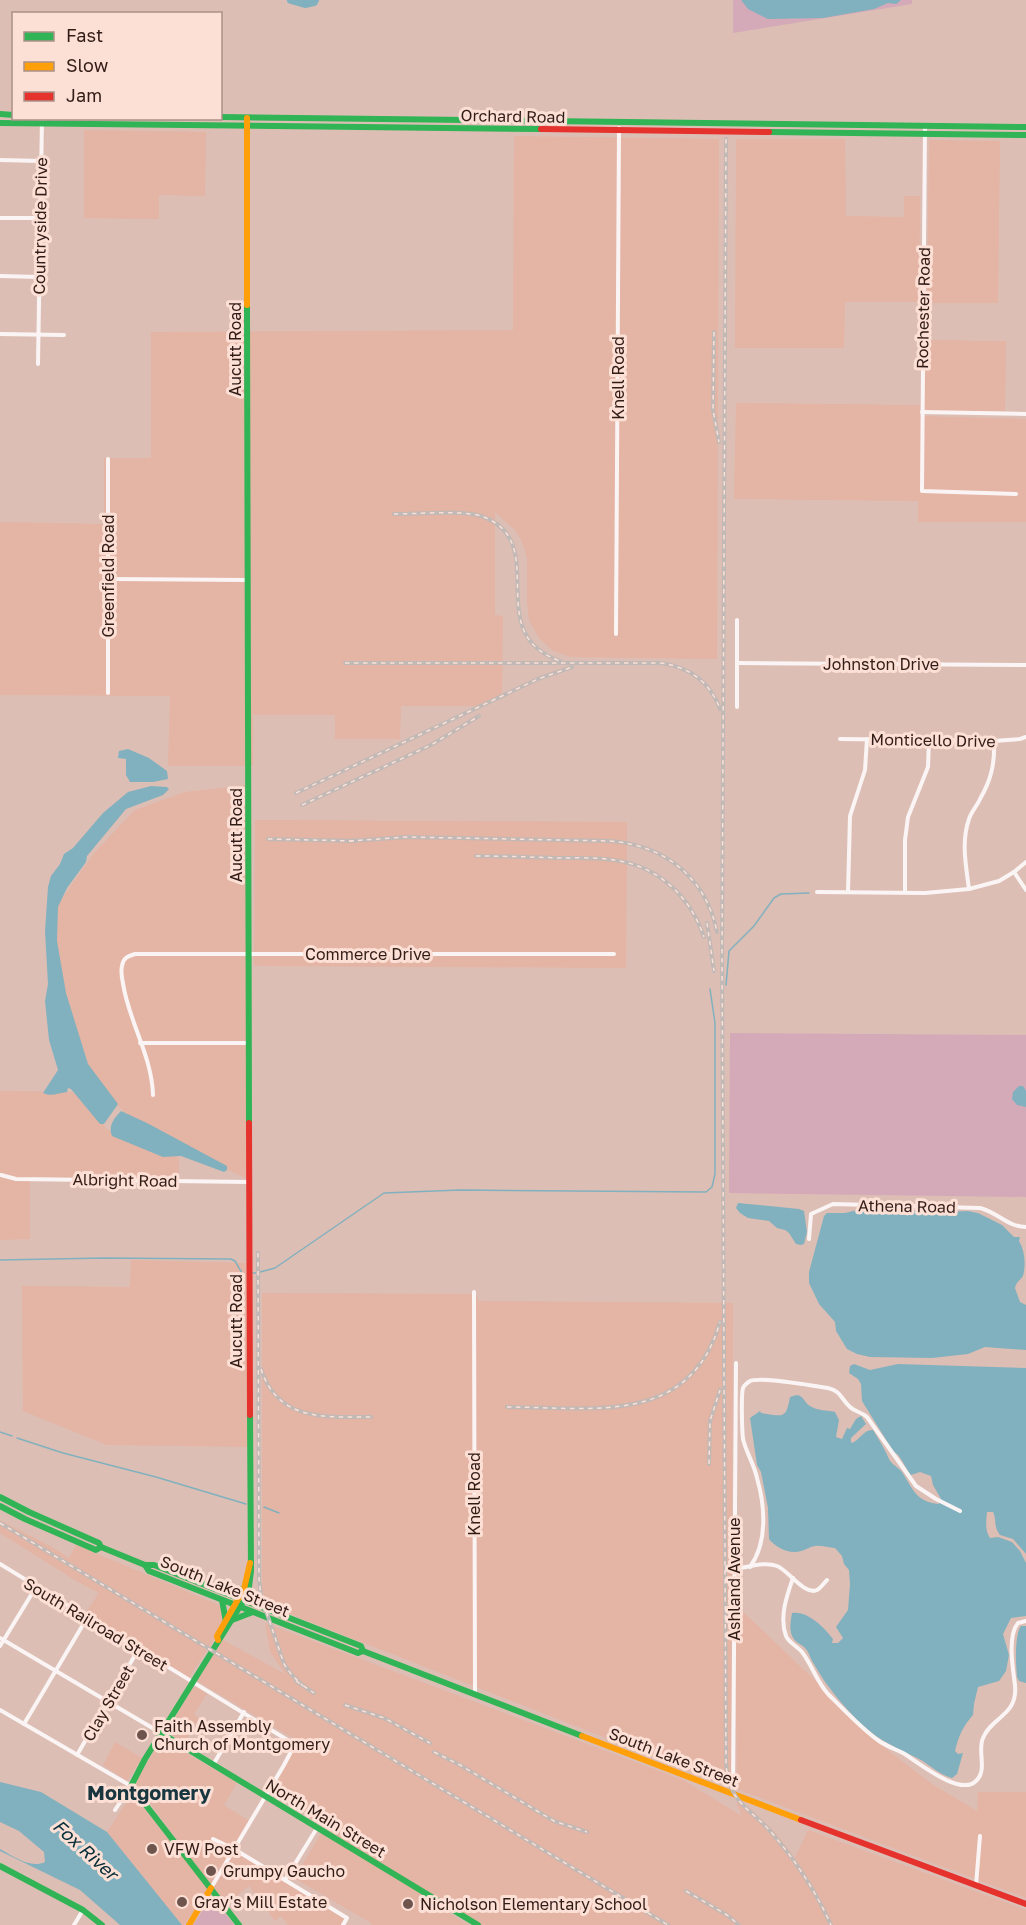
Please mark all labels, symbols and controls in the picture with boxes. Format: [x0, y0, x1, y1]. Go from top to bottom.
legend [12, 12, 222, 120]
text: Fast [66, 24, 103, 46]
text: Slow [66, 54, 109, 76]
text: Jam [66, 84, 102, 106]
street label: Orchard Road [461, 105, 565, 127]
street label: Countryside Drive [29, 157, 51, 295]
street label: Rochester Road [912, 247, 934, 369]
street label: Aucutt Road [225, 302, 245, 396]
street label: Knell Road [608, 336, 628, 420]
street label: Greenfield Road [98, 514, 118, 638]
street label: Johnston Drive [823, 654, 939, 674]
street label: Monticello Drive [870, 729, 996, 751]
street label: Aucutt Road [226, 788, 246, 882]
street label: Commerce Drive [305, 944, 431, 964]
street label: Albright Road [72, 1169, 178, 1191]
street label: Athena Road [858, 1195, 956, 1217]
street label: Aucutt Road [226, 1274, 246, 1368]
street label: Knell Road [464, 1452, 484, 1536]
street label: Ashland Avenue [724, 1517, 744, 1641]
street label: South Lake Street [158, 1551, 292, 1621]
street label: South Railroad Street [20, 1573, 172, 1675]
street label: Clay Street [78, 1661, 138, 1745]
place label: Faith Assembly Church of Montgomery [154, 1716, 330, 1754]
street label: South Lake Street [606, 1723, 742, 1791]
marker: Faith Assembly Church of Montgomery [135, 1728, 149, 1742]
street label: North Main Street [262, 1774, 390, 1862]
district label: Montgomery [87, 1780, 211, 1804]
water label: Fox River [49, 1814, 125, 1886]
place label: VFW Post [164, 1839, 239, 1859]
marker: VFW Post [145, 1842, 159, 1856]
place label: Grumpy Gaucho [223, 1861, 345, 1881]
marker: Grumpy Gaucho [204, 1864, 218, 1878]
place label: Gray's Mill Estate [194, 1892, 327, 1912]
place label: Nicholson Elementary School [420, 1894, 647, 1914]
marker: Gray's Mill Estate [175, 1895, 189, 1909]
marker: Nicholson Elementary School [401, 1897, 415, 1911]

